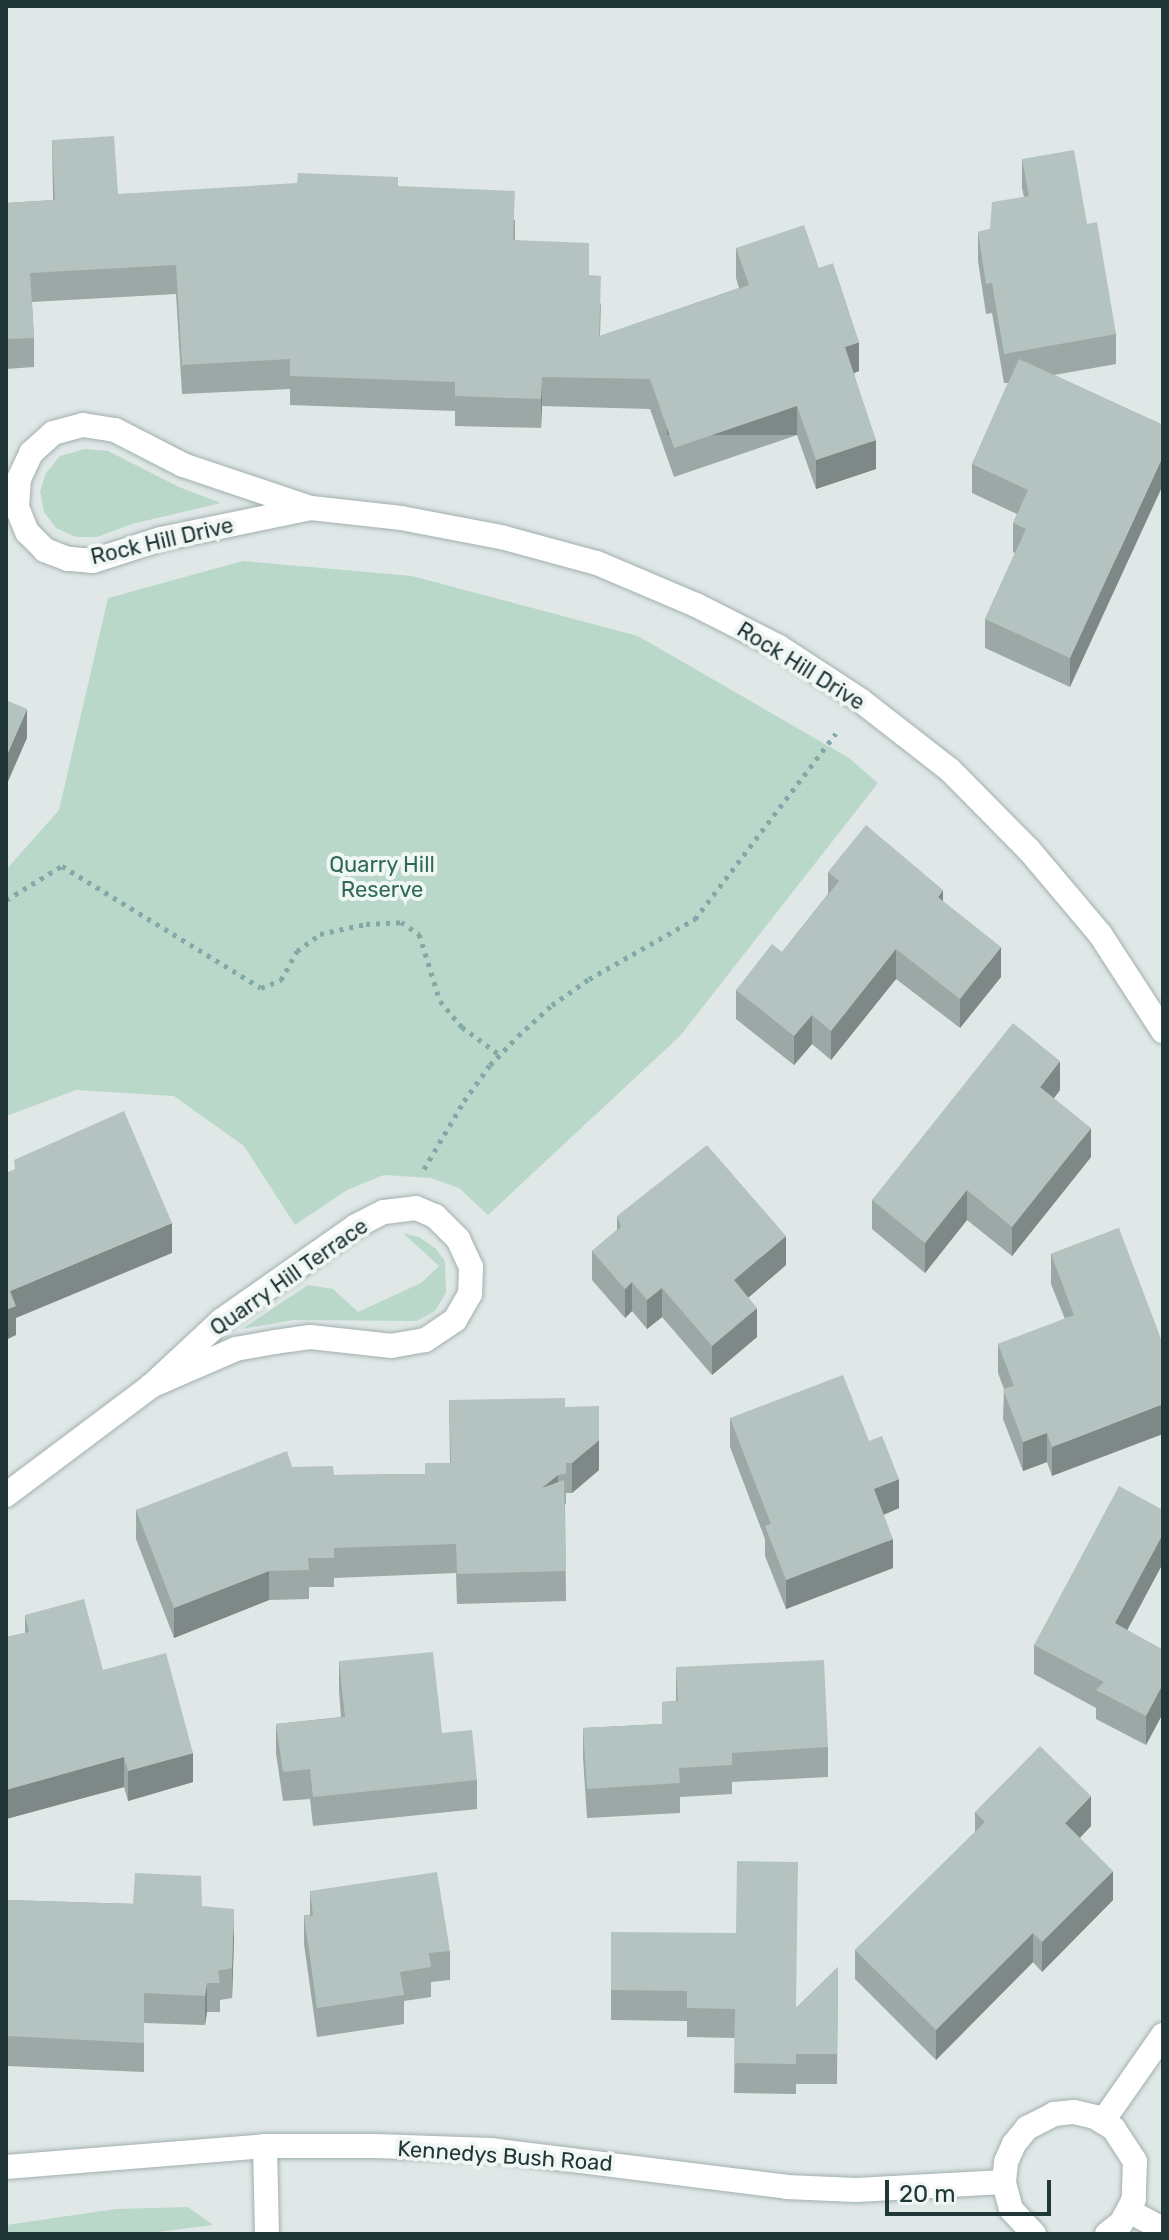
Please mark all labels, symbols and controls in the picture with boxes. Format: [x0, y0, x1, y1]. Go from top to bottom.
street label: Rock Hill Drive [88, 512, 236, 570]
street label: Rock Hill Drive [732, 616, 870, 716]
park label: Quarry Hill Reserve [329, 851, 435, 902]
street label: Quarry Hill Terrace [205, 1212, 373, 1342]
street label: Kennedys Bush Road [397, 2135, 613, 2177]
scale bar [889, 2164, 1055, 2214]
text: 20 m [899, 2180, 956, 2208]

